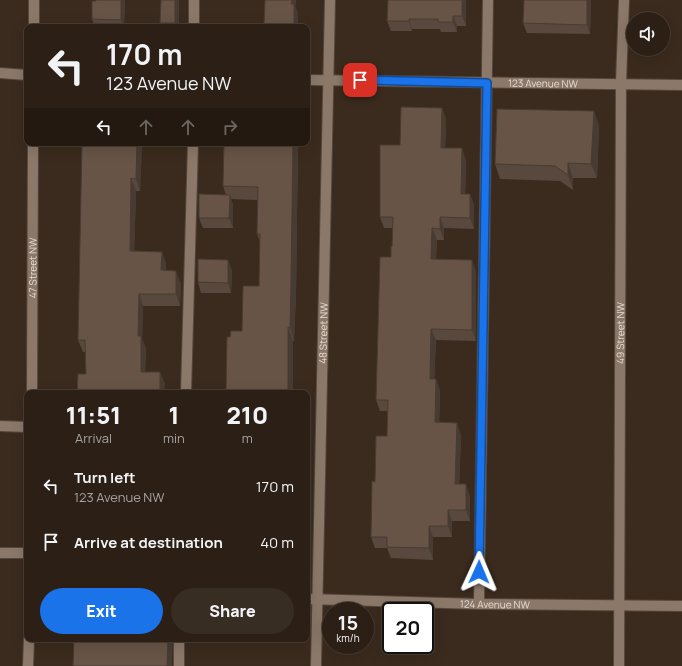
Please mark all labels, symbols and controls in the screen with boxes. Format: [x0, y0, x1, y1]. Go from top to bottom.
map controls [626, 12, 670, 56]
button: sound [626, 12, 670, 56]
text: 170 m [106, 35, 182, 73]
icon: left [40, 40, 92, 92]
pin [343, 63, 377, 97]
icon: arrive [349, 69, 371, 91]
text: 123 Avenue NW [106, 71, 231, 95]
street label: 123 Avenue NW [508, 76, 579, 91]
icon: left [93, 116, 115, 138]
icon: ahead [135, 116, 157, 138]
icon: ahead [177, 116, 199, 138]
icon: right [219, 116, 241, 138]
street label: 47 Street NW [25, 237, 40, 298]
street label: 49 Street NW [613, 301, 627, 364]
street label: 48 Street NW [315, 302, 331, 364]
text: 11:51 [66, 398, 121, 431]
text: 1 [168, 398, 179, 431]
text: 210 [227, 398, 268, 431]
text: Arrival [75, 429, 112, 447]
text: min [163, 429, 185, 447]
text: m [242, 429, 253, 447]
text: Turn left [74, 467, 136, 488]
icon: left [40, 475, 62, 497]
text: 170 m [256, 476, 294, 497]
text: 123 Avenue NW [74, 488, 164, 506]
icon: arrive [40, 531, 62, 553]
text: Arrive at destination [74, 532, 223, 553]
text: 40 m [260, 532, 294, 553]
position arrow [458, 551, 500, 593]
button: Exit [40, 588, 163, 634]
button: Share [171, 588, 294, 634]
street label: 124 Avenue NW [460, 596, 531, 612]
speed limit sign: 20 [382, 602, 434, 654]
text: 15 [338, 609, 358, 636]
text: km/h [336, 631, 360, 645]

